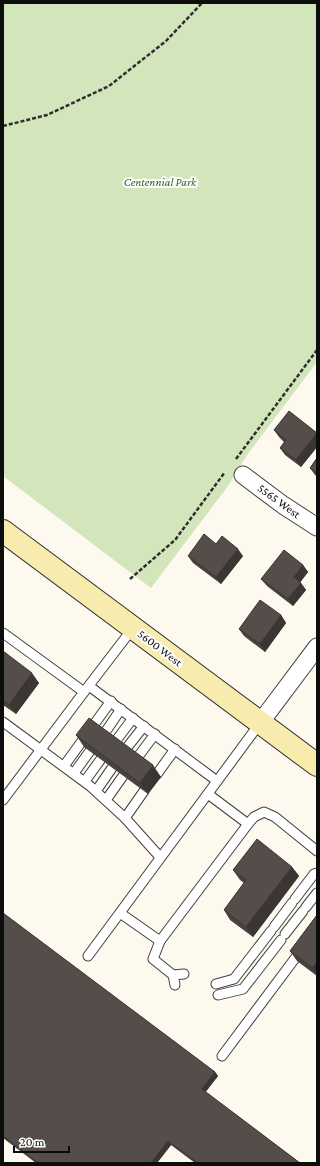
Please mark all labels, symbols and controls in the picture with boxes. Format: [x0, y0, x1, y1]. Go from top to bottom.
park label: Centennial Park [124, 175, 197, 189]
street label: 5565 West [255, 481, 304, 522]
street label: 5600 West [135, 627, 186, 670]
scale bar [14, 1128, 69, 1154]
text: 20 m [20, 1135, 45, 1149]

